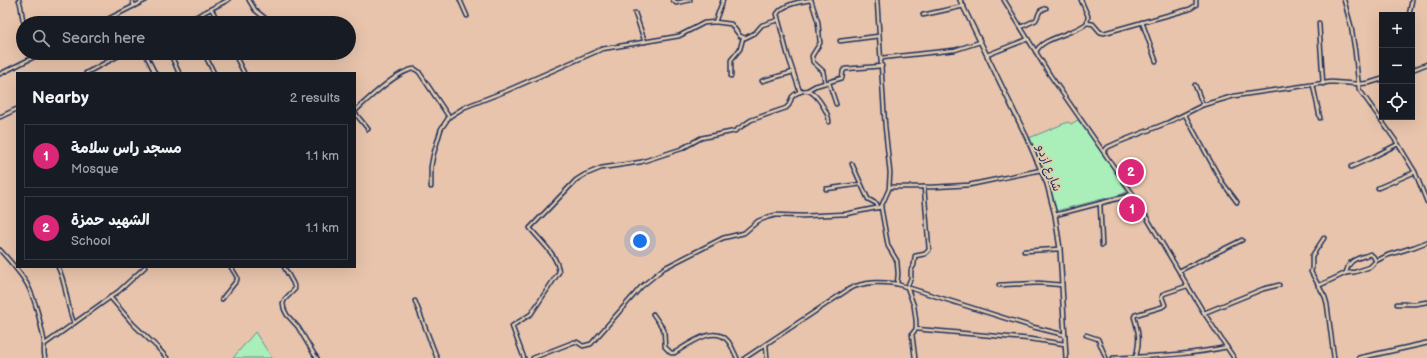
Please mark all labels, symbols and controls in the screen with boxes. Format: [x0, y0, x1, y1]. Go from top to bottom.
map controls [1379, 12, 1415, 120]
button: + [1379, 12, 1415, 48]
search box [16, 16, 356, 60]
icon: search [30, 27, 52, 49]
text: Search here [62, 29, 145, 48]
button: − [1379, 48, 1415, 84]
button: locate [1379, 84, 1415, 120]
text: Nearby [32, 88, 89, 108]
text: 2 results [290, 90, 340, 106]
text: مسجد راس سلامة [71, 139, 182, 158]
street label: شارع ازدو [1031, 142, 1064, 194]
text: 1 [43, 148, 49, 164]
text: 1.1 km [306, 148, 339, 164]
pin: 2 [1118, 157, 1144, 187]
text: Mosque [71, 161, 119, 177]
pin: 1 [1119, 194, 1145, 224]
text: الشهيد حمزة [71, 211, 150, 230]
text: 2 [42, 220, 50, 236]
text: 1.1 km [306, 220, 339, 236]
your location [630, 231, 650, 251]
text: School [71, 233, 111, 249]

